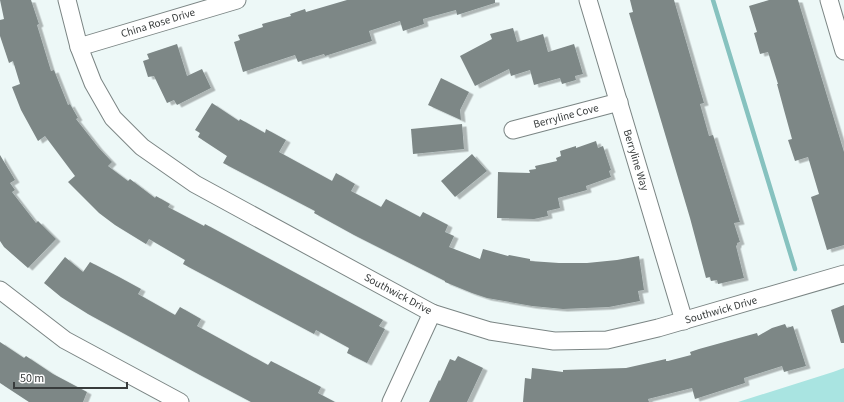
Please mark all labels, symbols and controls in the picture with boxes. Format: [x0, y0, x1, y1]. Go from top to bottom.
street label: China Rose Drive [119, 4, 197, 41]
street label: Berryline Cove [532, 100, 601, 132]
street label: Berryline Way [620, 128, 652, 192]
street label: Southwick Drive [362, 270, 435, 318]
street label: Southwick Drive [683, 292, 759, 327]
scale bar [14, 364, 127, 390]
text: 50 m [20, 370, 44, 387]

